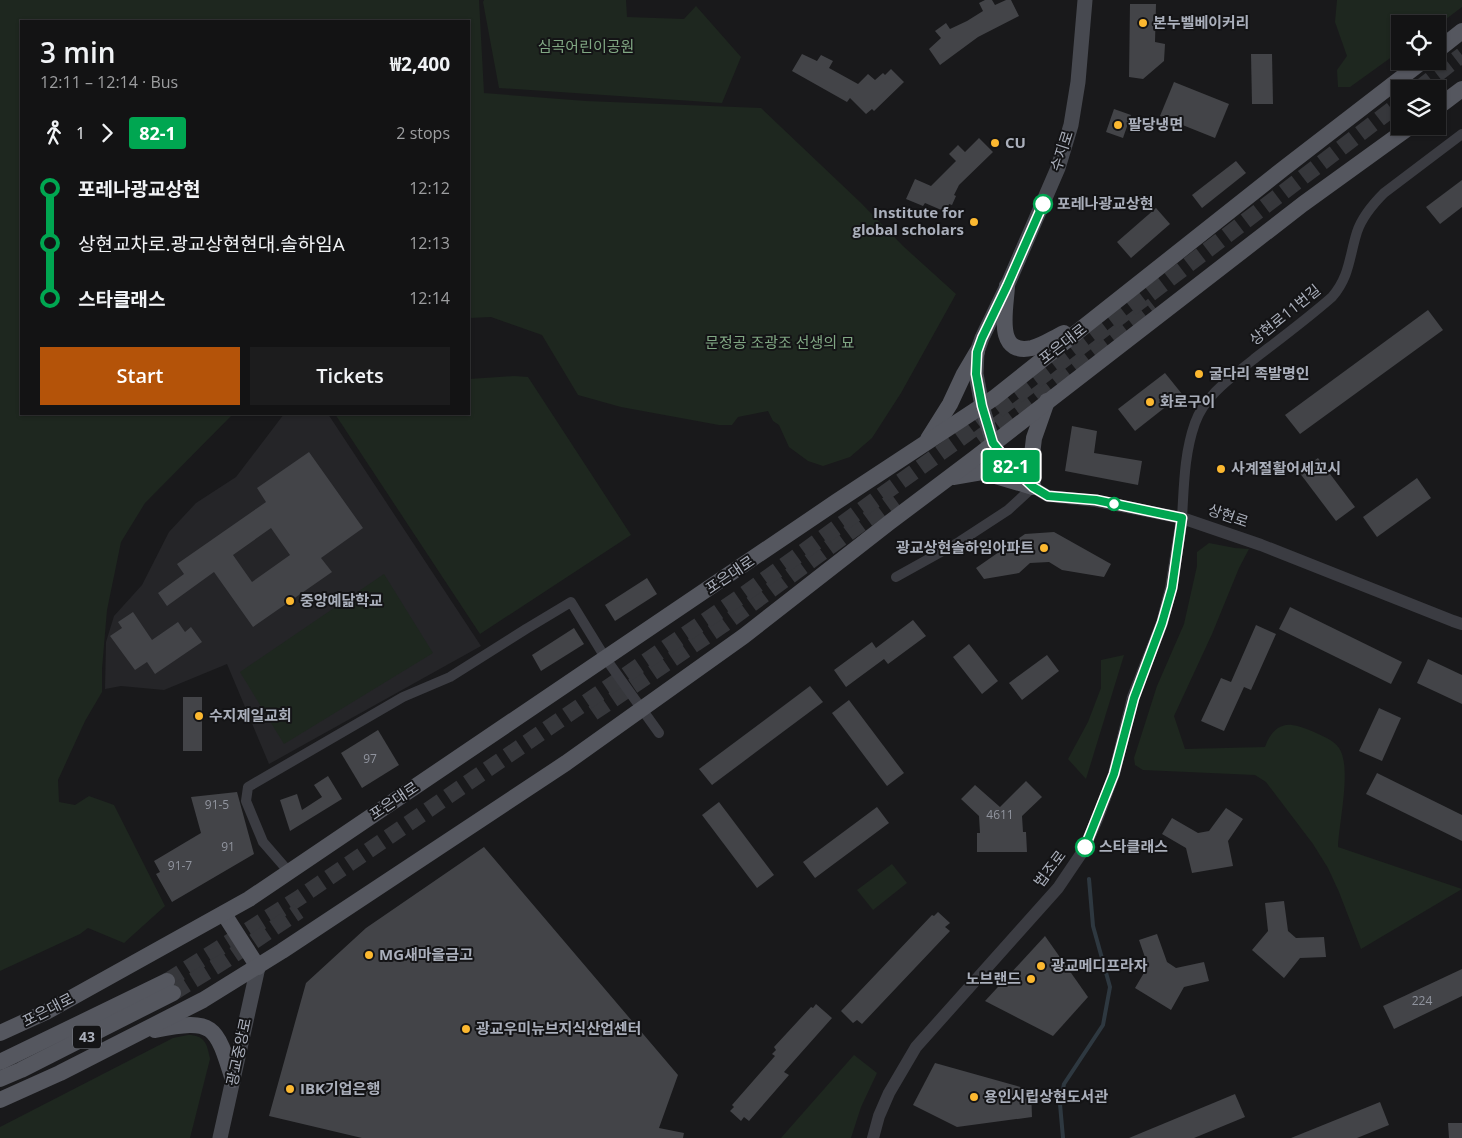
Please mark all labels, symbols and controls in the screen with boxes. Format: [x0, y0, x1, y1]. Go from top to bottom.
place label: 본누벨베이커리 [1153, 12, 1250, 32]
map controls [1391, 15, 1446, 135]
button: locate [1391, 15, 1446, 70]
marker: 본누벨베이커리 [1137, 17, 1149, 29]
text: 3 min [40, 33, 116, 71]
park label: 심곡어린이공원 [538, 36, 634, 56]
text: ₩2,400 [390, 51, 450, 77]
text: 12:11 – 12:14 · Bus [40, 71, 178, 93]
button: layers [1391, 80, 1446, 135]
place label: 팔당냉면 [1128, 114, 1183, 134]
icon: walk [40, 119, 68, 147]
icon: forward [93, 119, 121, 147]
marker: 팔당냉면 [1112, 119, 1124, 131]
text: 82-1 [139, 121, 176, 145]
text: 1 [76, 122, 85, 144]
text: 2 stops [396, 122, 450, 144]
street label: 수지로 [1045, 128, 1077, 173]
place label: CU [1005, 132, 1026, 152]
marker: CU [989, 137, 1001, 149]
text: 포레나광교상현 [78, 176, 200, 202]
text: 12:12 [409, 177, 450, 199]
place label: 포레나광교상현 [1057, 193, 1154, 213]
marker: 포레나광교상현 [1033, 194, 1053, 214]
place label: Institute for global scholars [852, 202, 964, 239]
marker: Institute for global scholars [968, 216, 980, 228]
text: 상현교차로.광교상현현대.솔하임A [78, 231, 345, 257]
text: 12:13 [409, 232, 450, 254]
street label: 상현로11번길 [1245, 279, 1324, 349]
text: 스타클래스 [78, 286, 165, 312]
text: 12:14 [409, 287, 450, 309]
street label: 포은대로 [1034, 318, 1090, 368]
park label: 문정공 조광조 선생의 묘 [705, 332, 855, 352]
button: Start [40, 347, 240, 405]
button: Tickets [250, 347, 450, 405]
place label: 굴다리 족발명인 [1209, 363, 1310, 383]
marker: 굴다리 족발명인 [1193, 368, 1205, 380]
place label: 화로구이 [1160, 391, 1215, 411]
marker: 화로구이 [1144, 396, 1156, 408]
line badge: 82-1 [976, 450, 1046, 482]
text: 82-1 [993, 454, 1029, 478]
place label: 사계절활어세꼬시 [1231, 458, 1341, 478]
marker: 사계절활어세꼬시 [1215, 463, 1227, 475]
unlabelled marker [1107, 497, 1121, 511]
street label: 상현로 [1205, 499, 1251, 531]
place label: 광교상현솔하임아파트 [896, 537, 1034, 557]
marker: 광교상현솔하임아파트 [1038, 542, 1050, 554]
street label: 포은대로 [701, 550, 758, 598]
place label: 중앙예닮학교 [300, 590, 383, 610]
marker: 중앙예닮학교 [284, 595, 296, 607]
place label: 수지제일교회 [209, 705, 292, 725]
marker: 수지제일교회 [193, 710, 205, 722]
house number: 97 [363, 750, 377, 767]
street label: 포은대로 [365, 776, 422, 824]
house number: 91-5 [205, 796, 229, 813]
house number: 4611 [986, 806, 1014, 823]
place label: 스타클래스 [1099, 836, 1168, 856]
marker: 스타클래스 [1075, 837, 1095, 857]
house number: 91 [221, 838, 235, 855]
street label: 법조로 [1029, 846, 1070, 891]
house number: 91-7 [168, 857, 192, 874]
place label: MG새마을금고 [379, 944, 473, 964]
marker: MG새마을금고 [363, 949, 375, 961]
place label: 광교메디프라자 [1051, 955, 1148, 975]
marker: 광교메디프라자 [1035, 960, 1047, 972]
place label: 노브랜드 [966, 968, 1021, 988]
marker: 노브랜드 [1025, 973, 1037, 985]
street label: 포은대로 [18, 988, 77, 1031]
house number: 224 [1412, 992, 1432, 1009]
street label: 광교중앙로 [221, 1016, 255, 1088]
place label: 광교우미뉴브지식산업센터 [476, 1018, 642, 1038]
marker: 광교우미뉴브지식산업센터 [460, 1023, 472, 1035]
road number: 43 [73, 1026, 101, 1048]
place label: IBK기업은행 [300, 1078, 380, 1098]
marker: IBK기업은행 [284, 1083, 296, 1095]
place label: 용인시립상현도서관 [984, 1086, 1108, 1106]
marker: 용인시립상현도서관 [968, 1091, 980, 1103]

